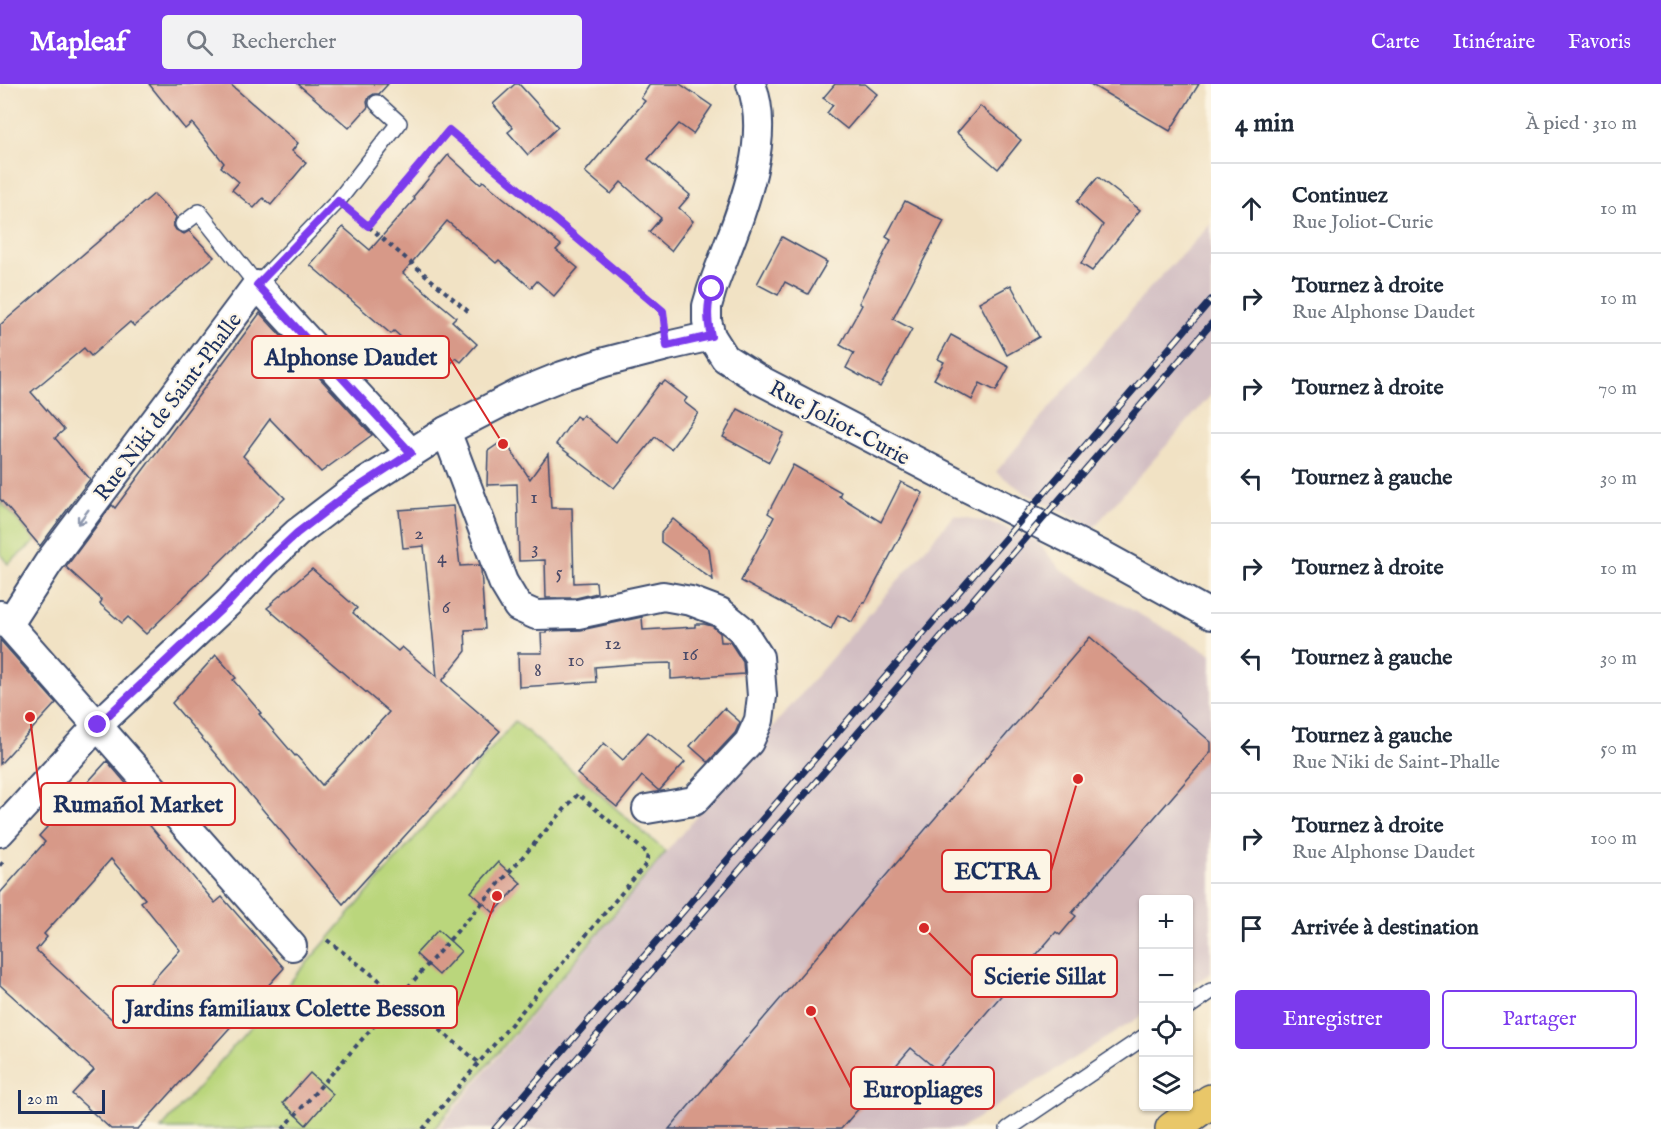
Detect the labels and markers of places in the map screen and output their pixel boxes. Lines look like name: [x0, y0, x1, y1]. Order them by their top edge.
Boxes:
callout: Alphonse Daudet: [252, 336, 449, 378]
callout: Rumañol Market: [41, 783, 235, 825]
callout: ECTRA: [942, 850, 1051, 892]
callout: Scierie Sillat: [972, 955, 1117, 997]
callout: Jardins familiaux Colette Besson: [113, 986, 457, 1028]
callout: Europliages: [851, 1067, 994, 1109]

